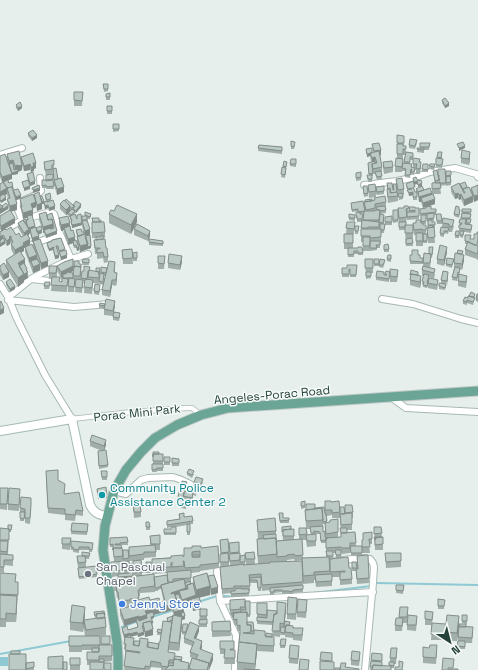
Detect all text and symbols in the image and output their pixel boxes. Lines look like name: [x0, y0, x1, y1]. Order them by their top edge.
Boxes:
street label: Angeles-Porac Road: [213, 382, 331, 408]
street label: Porac Mini Park: [93, 400, 182, 426]
place label: Community Police Assistance Center 2: [110, 480, 226, 510]
marker: Community Police Assistance Center 2: [97, 490, 107, 500]
place label: San Pascual Chapel: [96, 559, 165, 589]
marker: San Pascual Chapel: [83, 569, 93, 579]
place label: Jenny Store: [130, 596, 200, 612]
marker: Jenny Store: [117, 599, 127, 609]
north arrow: [430, 622, 470, 662]
text: N: [449, 642, 463, 658]

